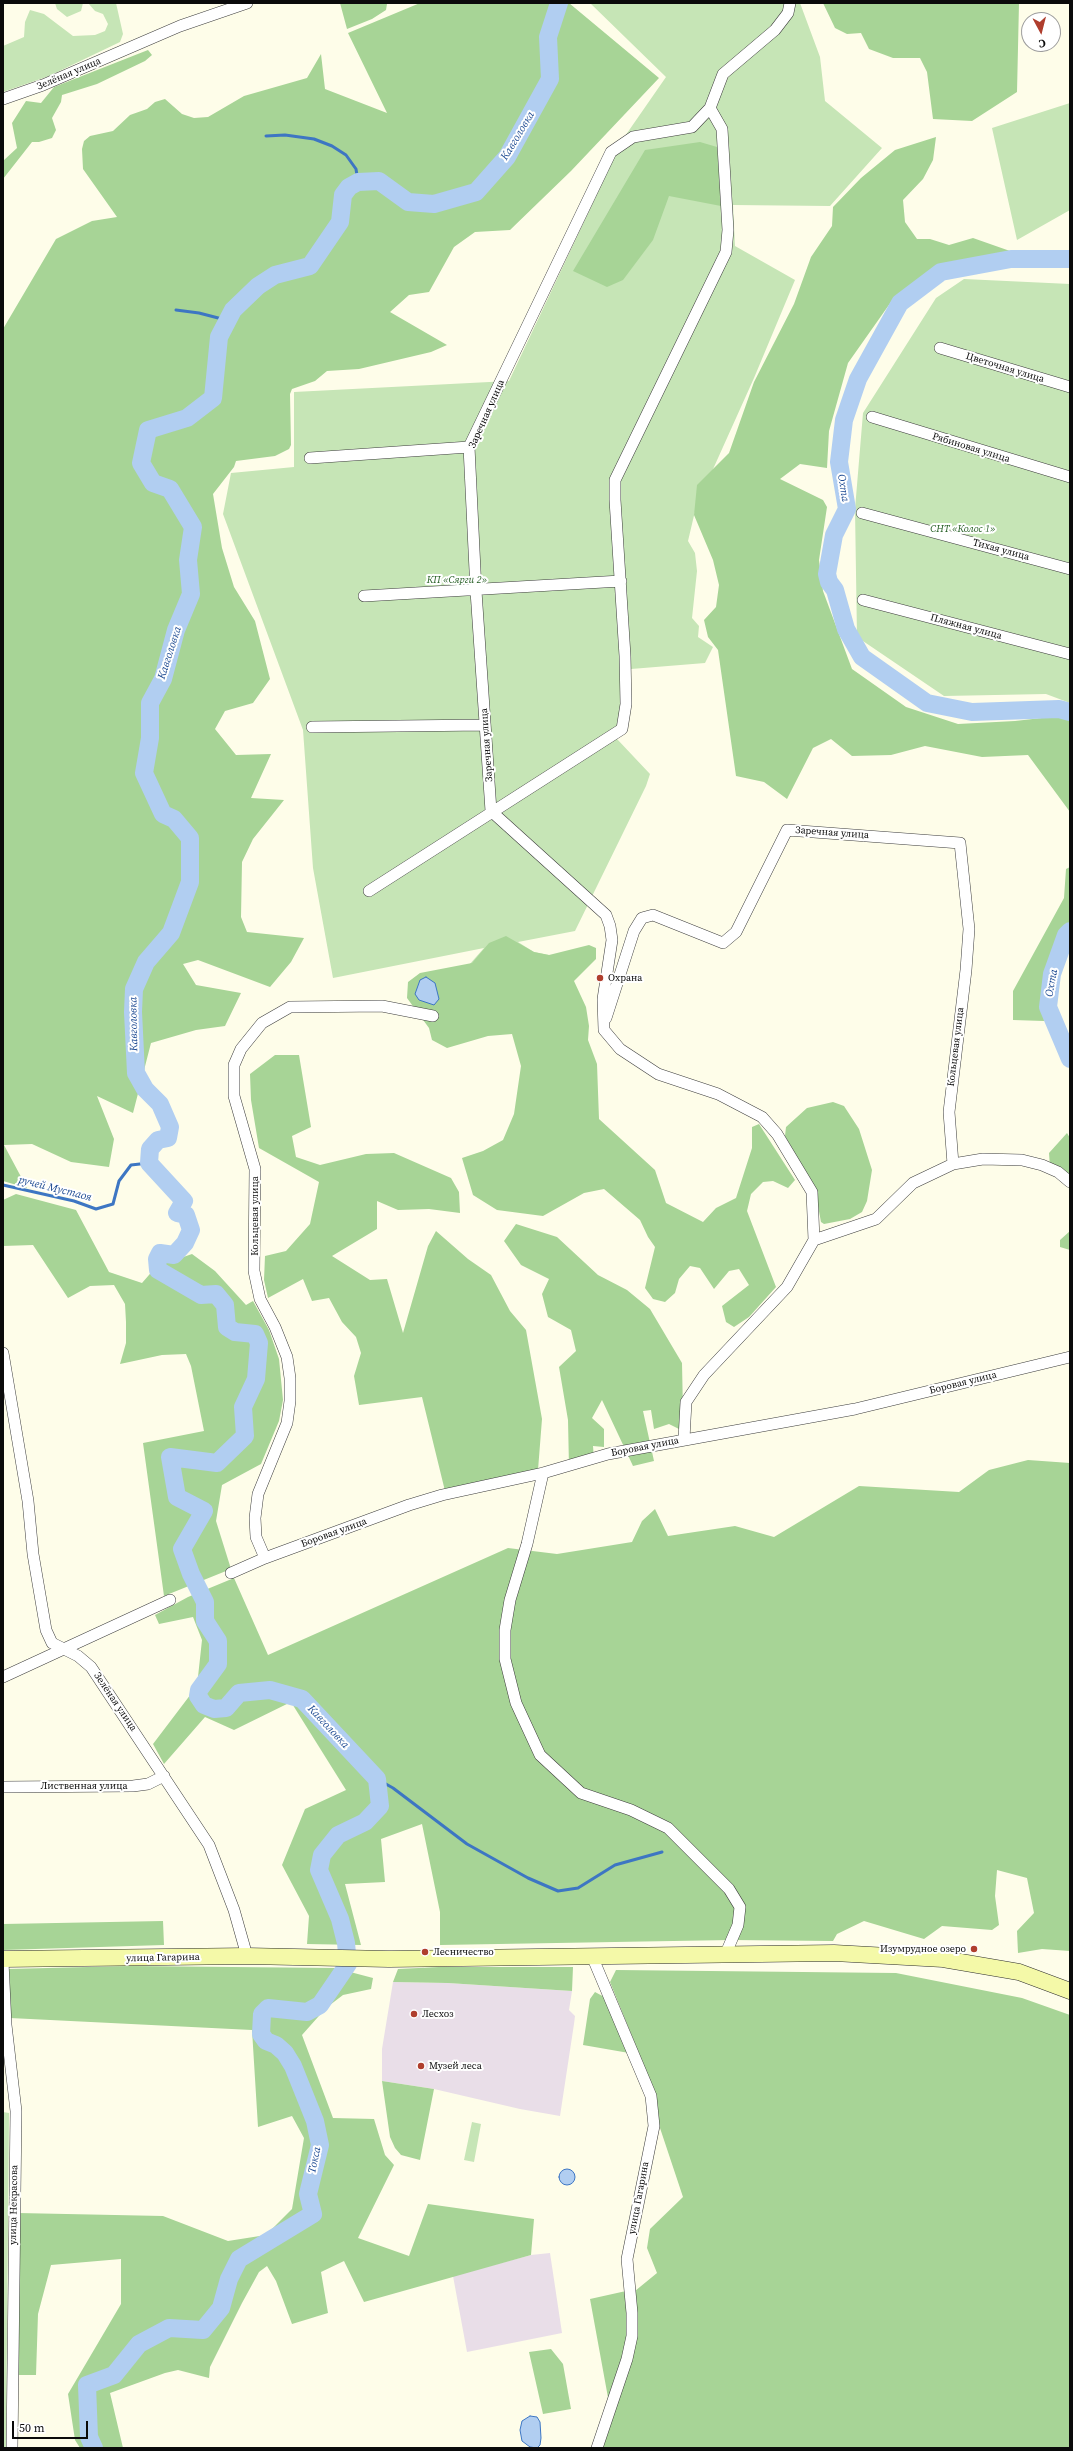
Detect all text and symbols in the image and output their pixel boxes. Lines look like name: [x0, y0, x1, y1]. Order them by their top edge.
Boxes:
north arrow: [1021, 12, 1061, 52]
text: С: [1038, 36, 1047, 51]
street label: Зелёная улица: [35, 55, 103, 93]
water label: Кавголовка: [498, 109, 538, 163]
street label: Цветочная улица: [964, 350, 1046, 386]
street label: Заречная улица: [466, 378, 508, 450]
street label: Рябиновая улица: [931, 430, 1011, 466]
water label: Охта: [834, 473, 852, 503]
park label: СНТ «Колос 1»: [930, 523, 996, 535]
street label: Тихая улица: [971, 537, 1031, 563]
park label: КП «Сярги 2»: [427, 574, 487, 586]
street label: Пляжная улица: [929, 612, 1003, 642]
water label: Кавголовка: [155, 625, 185, 681]
street label: Заречная улица: [478, 708, 496, 782]
street label: Заречная улица: [795, 824, 869, 842]
water label: Охта: [1043, 968, 1061, 998]
place label: Охрана: [608, 972, 642, 984]
marker: Охрана: [595, 973, 605, 983]
water label: Кавголовка: [127, 997, 141, 1051]
street label: Кольцевая улица: [945, 1007, 967, 1087]
water label: ручей Мустаоя: [17, 1174, 93, 1204]
street label: Кольцевая улица: [249, 1176, 261, 1256]
street label: Боровая улица: [928, 1369, 998, 1397]
street label: Боровая улица: [610, 1435, 680, 1459]
street label: Боровая улица: [300, 1516, 368, 1550]
street label: Зелёная улица: [91, 1670, 139, 1734]
water label: Кавголовка: [305, 1703, 351, 1751]
street label: Лиственная улица: [40, 1780, 128, 1792]
place label: Изумрудное озеро: [880, 1943, 966, 1955]
marker: Изумрудное озеро: [969, 1944, 979, 1954]
place label: Лесничество: [433, 1946, 494, 1958]
marker: Лесничество: [420, 1947, 430, 1957]
street label: улица Гагарина: [126, 1951, 200, 1965]
place label: Лесхоз: [422, 2008, 454, 2020]
marker: Лесхоз: [409, 2009, 419, 2019]
place label: Музей леса: [429, 2060, 482, 2072]
marker: Музей леса: [416, 2061, 426, 2071]
water label: Токса: [306, 2146, 324, 2174]
street label: улица Гагарина: [626, 2161, 652, 2235]
street label: улица Некрасова: [7, 2165, 21, 2245]
scale bar: [14, 2413, 90, 2439]
text: 50 m: [19, 2420, 45, 2436]

